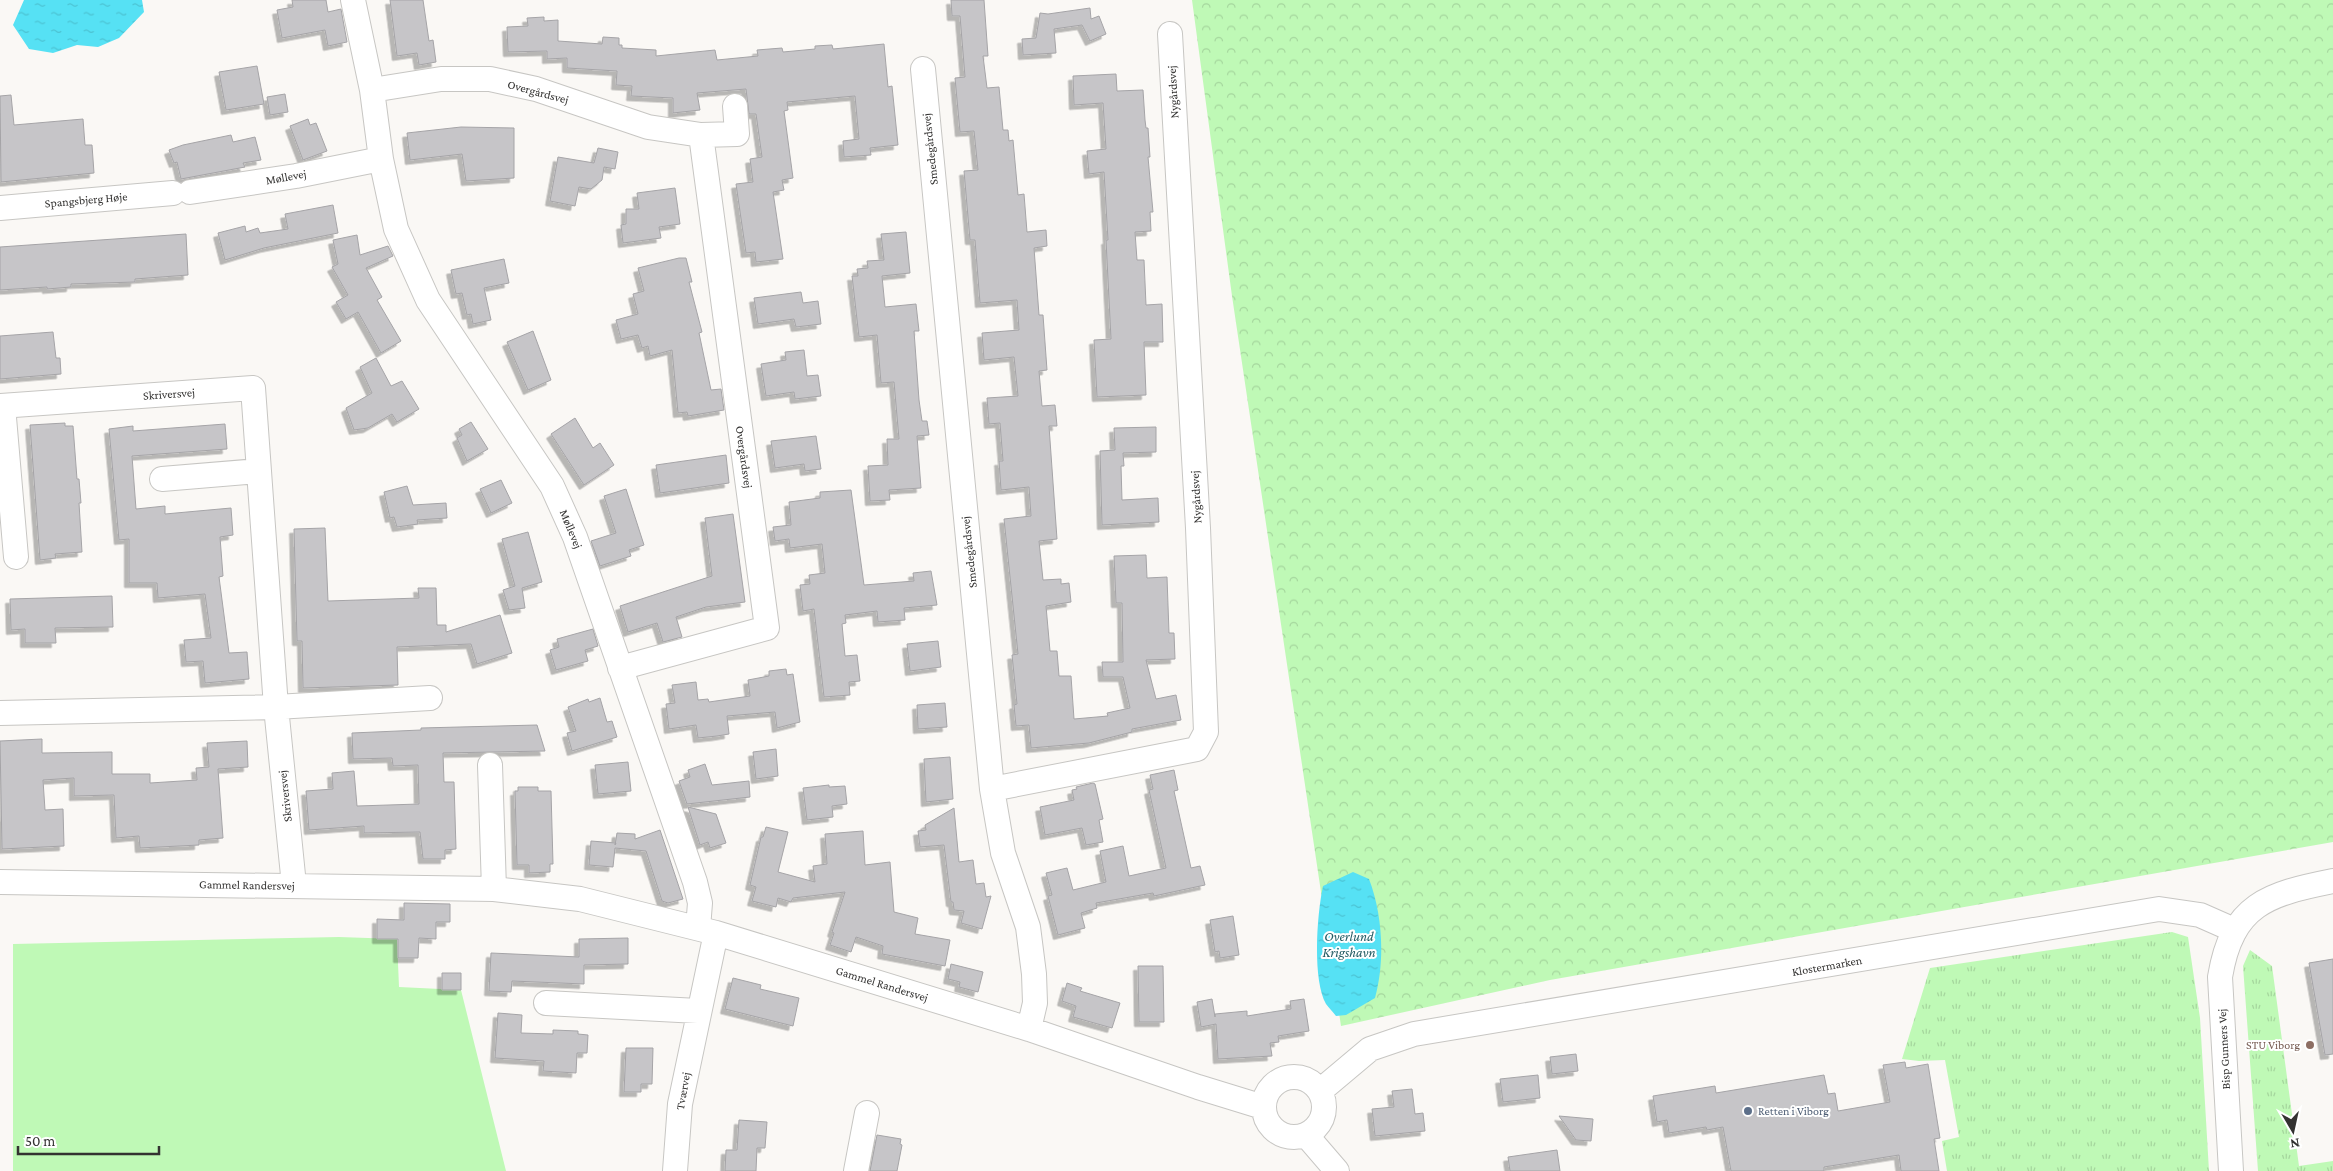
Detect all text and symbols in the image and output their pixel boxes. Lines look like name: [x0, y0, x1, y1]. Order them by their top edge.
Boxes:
street label: Nygårdsvej: [1165, 65, 1181, 119]
street label: Overgårdsvej: [506, 77, 570, 107]
street label: Smedegårdsvej: [919, 112, 941, 186]
street label: Møllevej: [265, 167, 308, 187]
street label: Spangsbjerg Høje: [44, 189, 128, 211]
street label: Skriversvej: [143, 385, 195, 403]
street label: Overgårdsvej: [733, 425, 755, 489]
street label: Nygårdsvej: [1188, 470, 1204, 524]
street label: Møllevej: [557, 507, 585, 551]
street label: Smedegårdsvej: [958, 515, 980, 589]
street label: Skriversvej: [275, 769, 295, 823]
street label: Gammel Randersvej: [199, 877, 295, 893]
water label: Overlund Krigshavn: [1322, 928, 1376, 960]
street label: Klostermarken: [1791, 953, 1864, 979]
street label: Gammel Randersvej: [834, 963, 930, 1005]
street label: Bisp Gunners Vej: [2215, 1008, 2233, 1090]
place label: STU Viborg: [2246, 1038, 2300, 1052]
marker: STU Viborg: [2304, 1039, 2316, 1051]
street label: Tværvej: [673, 1071, 693, 1111]
place label: Retten i Viborg: [1758, 1104, 1829, 1118]
marker: Retten i Viborg: [1742, 1105, 1754, 1117]
north arrow: [2268, 1106, 2318, 1156]
scale bar: [18, 1124, 159, 1156]
text: 50 m: [25, 1133, 55, 1149]
text: N: [2289, 1135, 2301, 1153]

